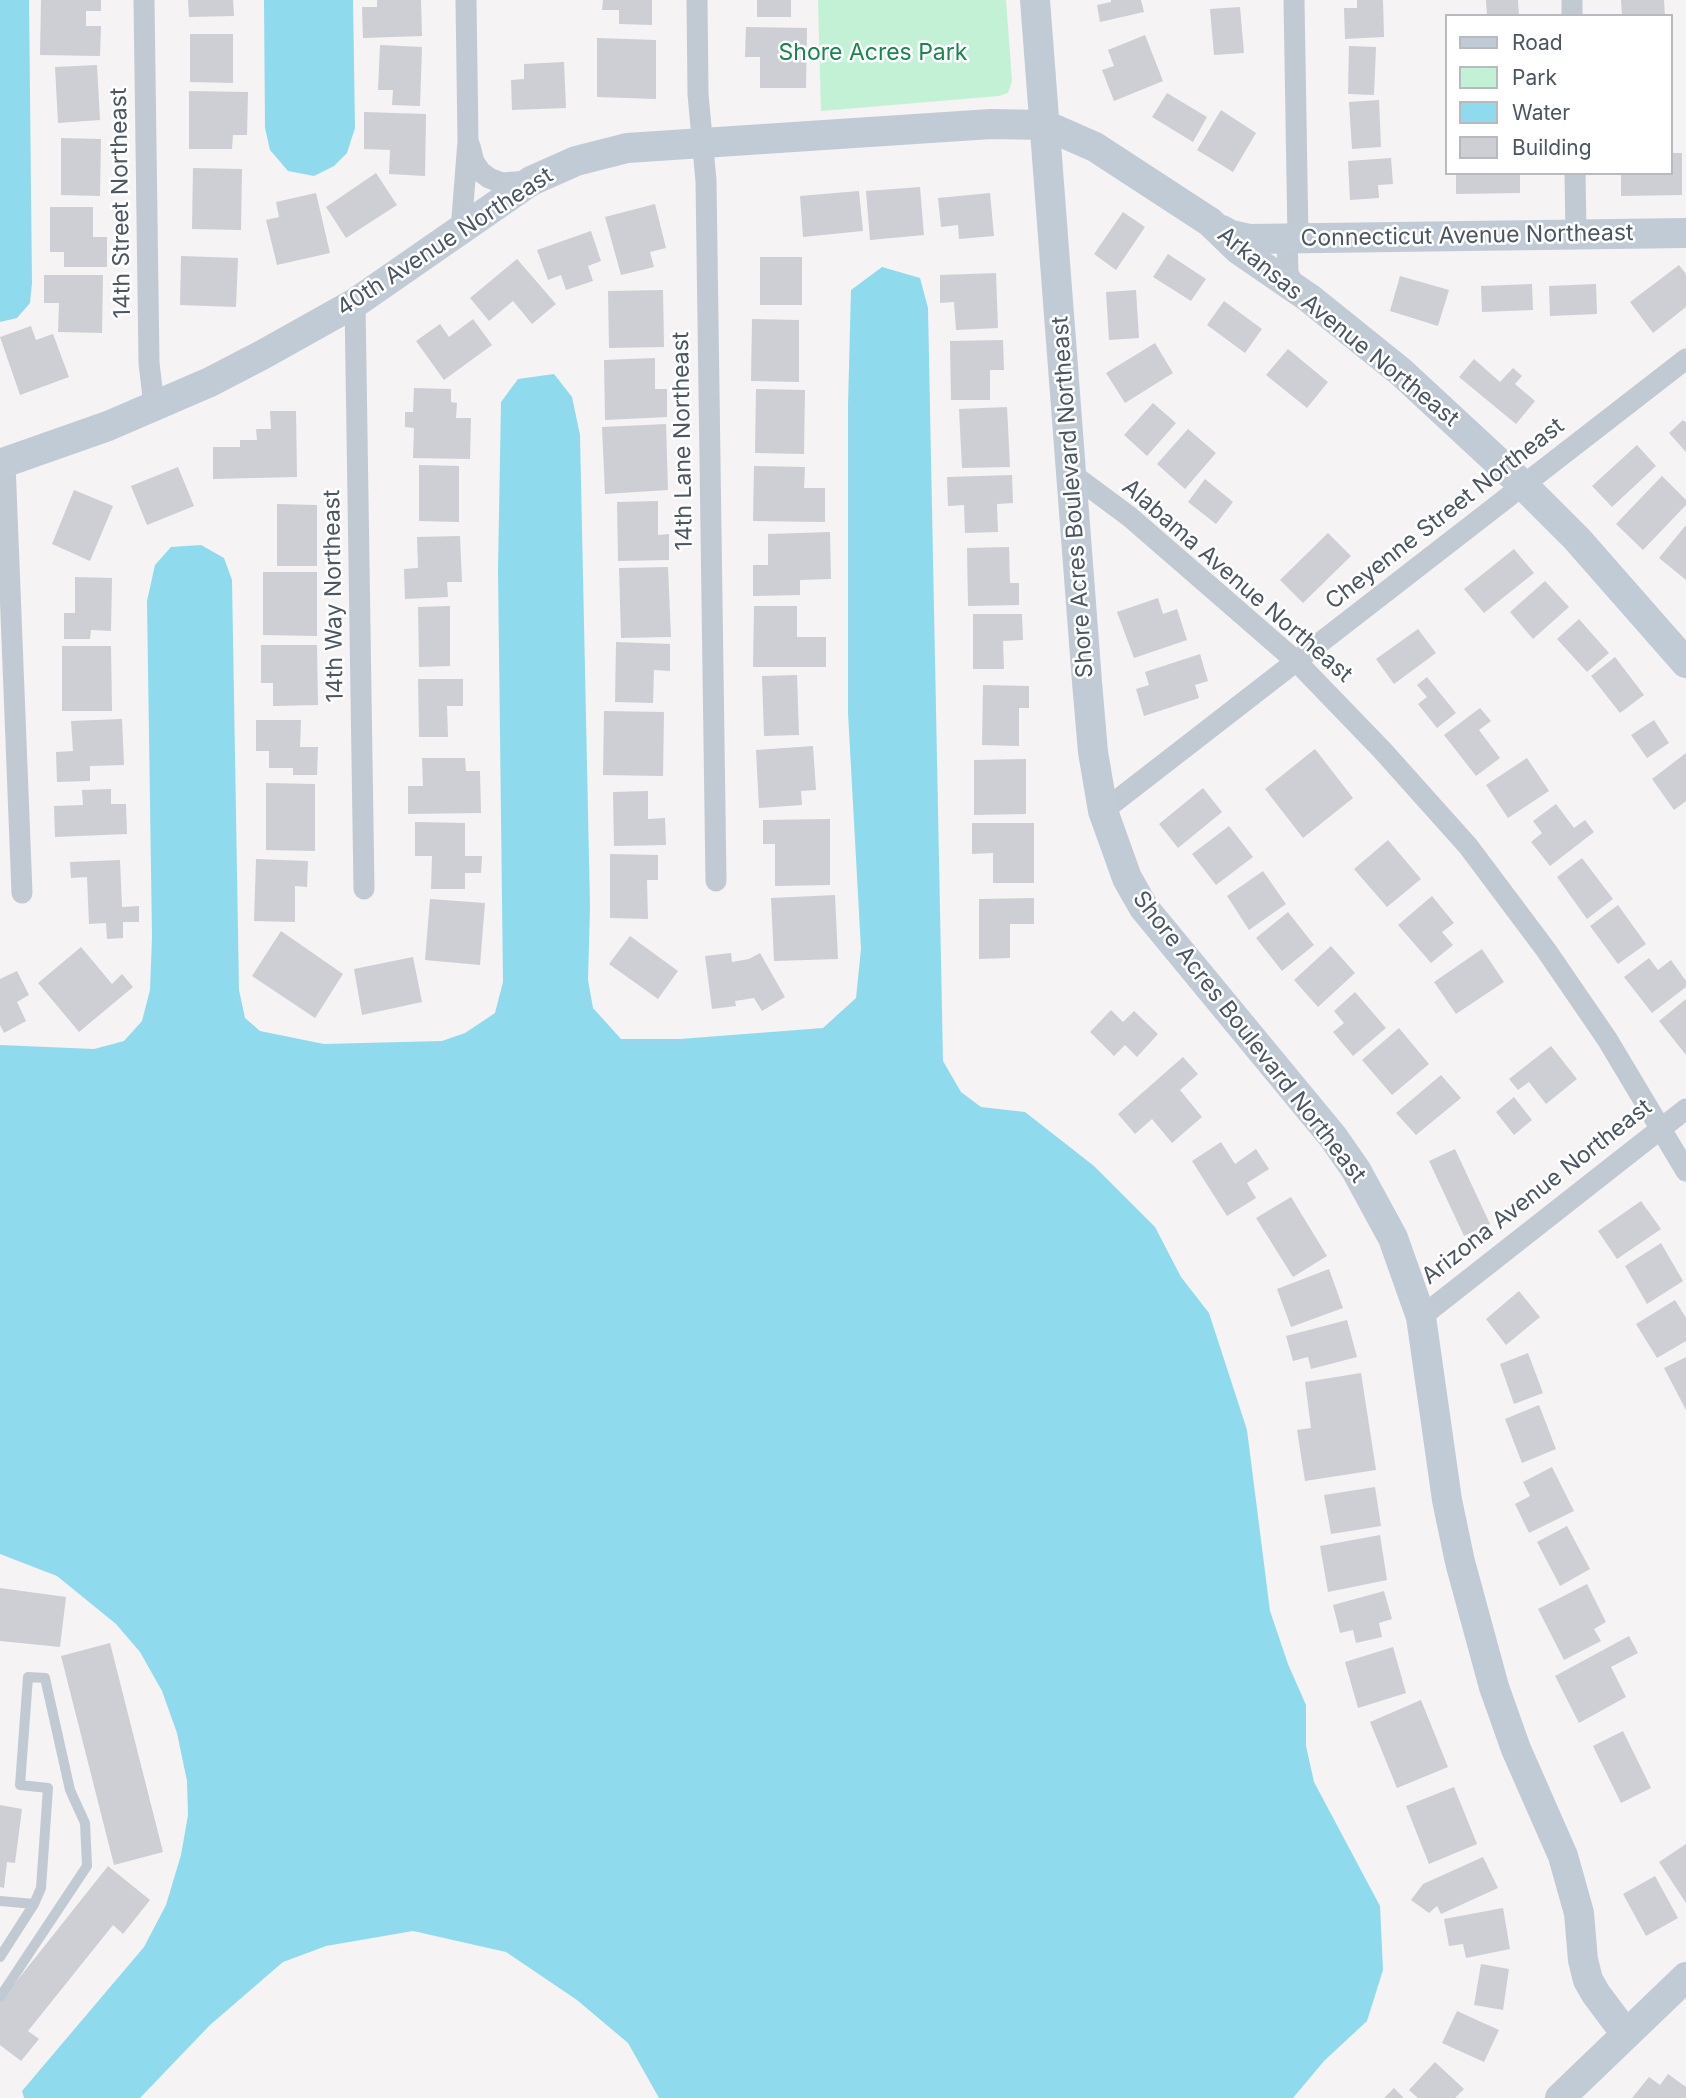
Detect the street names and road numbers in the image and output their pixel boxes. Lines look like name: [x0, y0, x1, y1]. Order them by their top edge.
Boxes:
street label: 14th Street Northeast: [105, 87, 137, 319]
street label: 40th Avenue Northeast: [332, 162, 558, 322]
street label: Connecticut Avenue Northeast: [1300, 219, 1634, 253]
street label: Arkansas Avenue Northeast: [1212, 221, 1464, 433]
street label: Shore Acres Boulevard Northeast: [1047, 315, 1099, 679]
street label: 14th Lane Northeast: [667, 331, 699, 551]
street label: Cheyenne Street Northeast: [1320, 412, 1570, 616]
street label: Alabama Avenue Northeast: [1116, 474, 1358, 688]
street label: 14th Way Northeast: [318, 489, 350, 703]
street label: Shore Acres Boulevard Northeast: [1127, 886, 1371, 1188]
street label: Arizona Avenue Northeast: [1416, 1094, 1658, 1290]

